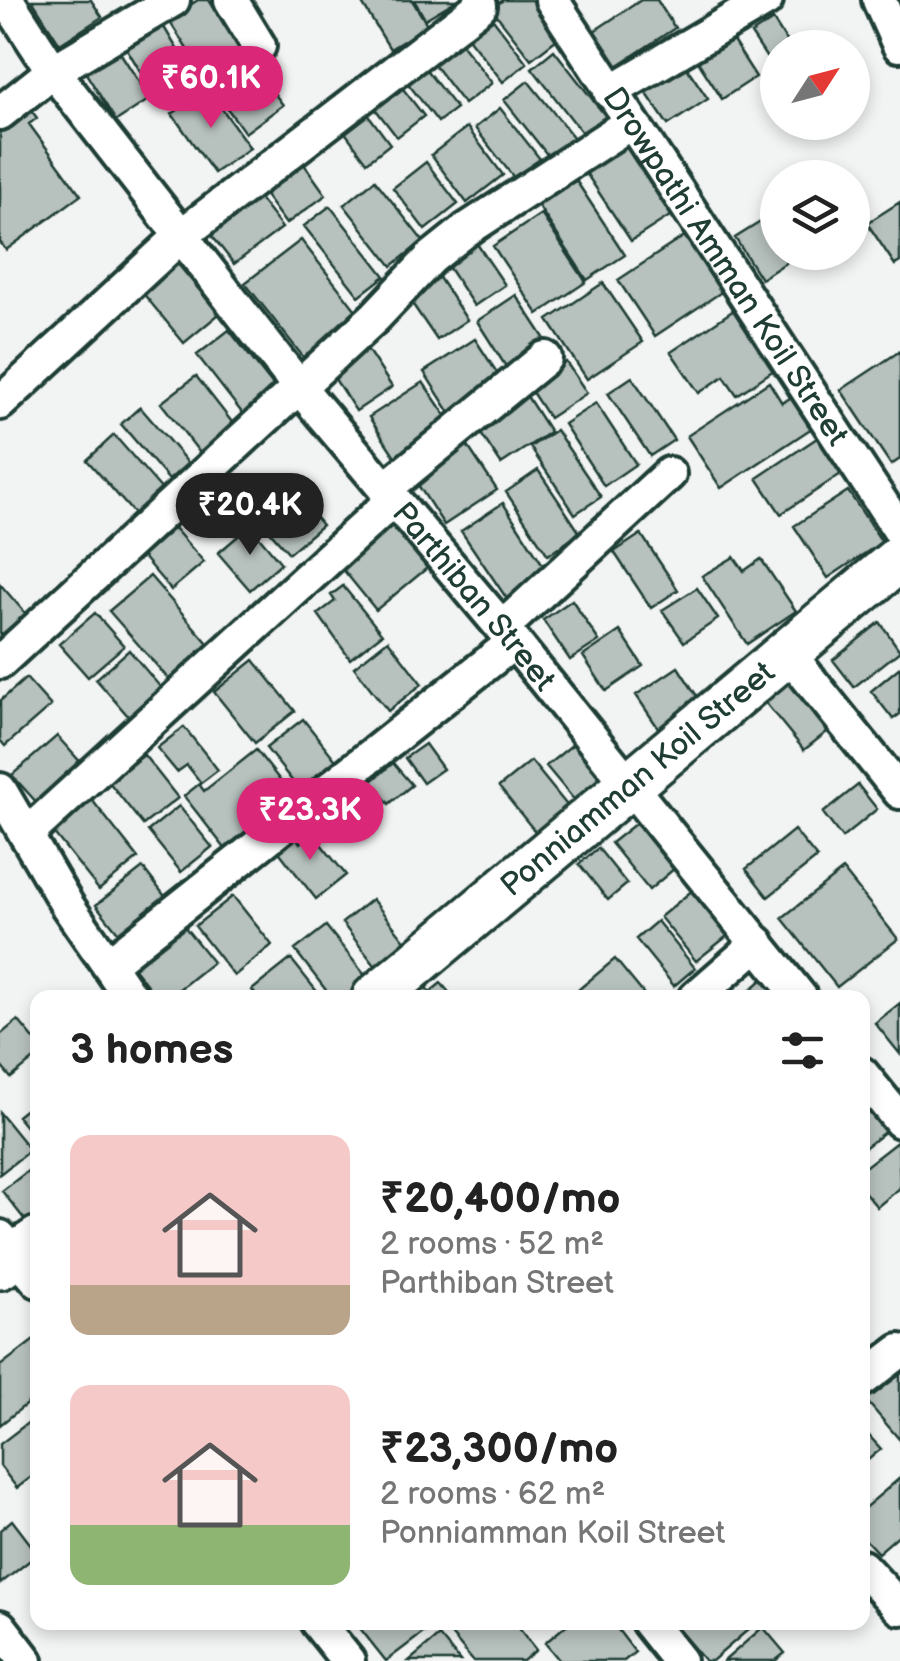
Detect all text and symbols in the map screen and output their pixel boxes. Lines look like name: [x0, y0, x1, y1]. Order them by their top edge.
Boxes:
north arrow: [760, 30, 870, 140]
map controls: [760, 30, 870, 270]
pin: ₹60.1K: [130, 46, 292, 131]
text: ₹60.1K: [161, 59, 261, 98]
street label: Drowpathi Amman Koil Street: [594, 80, 857, 453]
button: layers: [760, 160, 870, 270]
pin: ₹20.4K: [169, 473, 331, 558]
text: ₹20.4K: [198, 486, 302, 525]
street label: Parthiban Street: [383, 495, 564, 699]
street label: Ponniamman Koil Street: [493, 653, 783, 905]
pin: ₹23.3K: [229, 778, 391, 863]
text: ₹23.3K: [259, 791, 361, 830]
icon: filters: [775, 1023, 830, 1078]
text: 3 homes: [70, 1025, 233, 1076]
text: ₹20,400/mo: [380, 1174, 620, 1225]
icon: home: [150, 1175, 270, 1295]
text: 2 rooms · 52 m²: [380, 1225, 604, 1264]
text: Parthiban Street: [380, 1264, 614, 1303]
text: ₹23,300/mo: [380, 1424, 618, 1475]
icon: home: [150, 1425, 270, 1545]
text: 2 rooms · 62 m²: [380, 1475, 605, 1514]
text: Ponniamman Koil Street: [380, 1514, 725, 1553]

